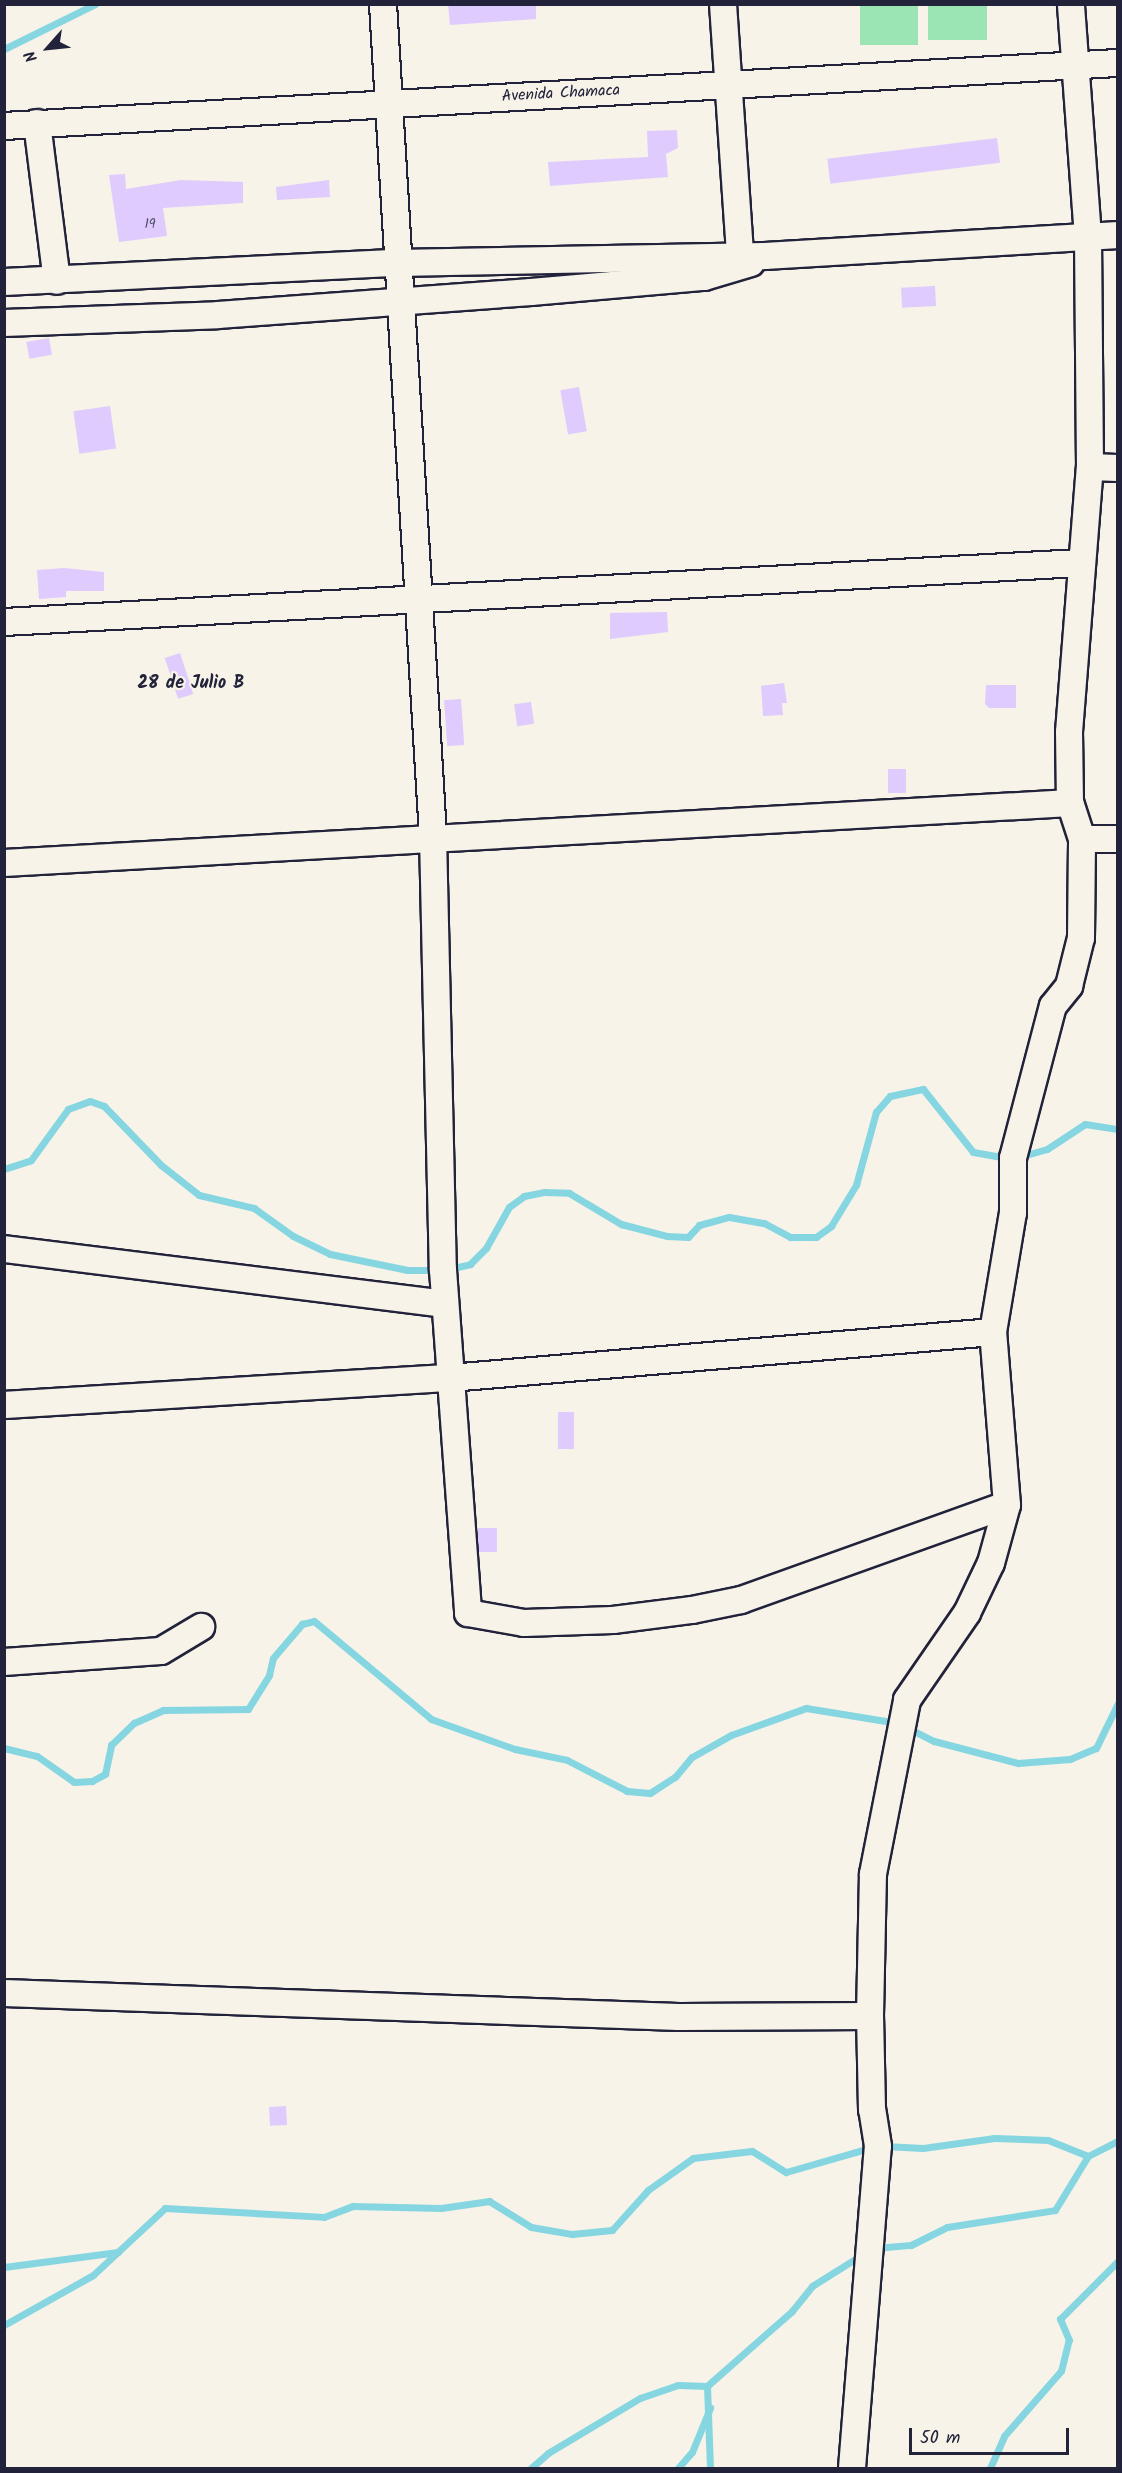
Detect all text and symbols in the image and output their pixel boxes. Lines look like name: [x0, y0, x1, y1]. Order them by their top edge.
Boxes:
north arrow: [18, 18, 78, 78]
text: N: [18, 46, 45, 67]
street label: Avenida Chamaca: [501, 81, 621, 107]
house number: 19: [144, 216, 156, 232]
district label: 28 de Julio B: [138, 673, 244, 695]
scale bar: [912, 2416, 1072, 2454]
text: 50 m: [920, 2424, 960, 2453]

